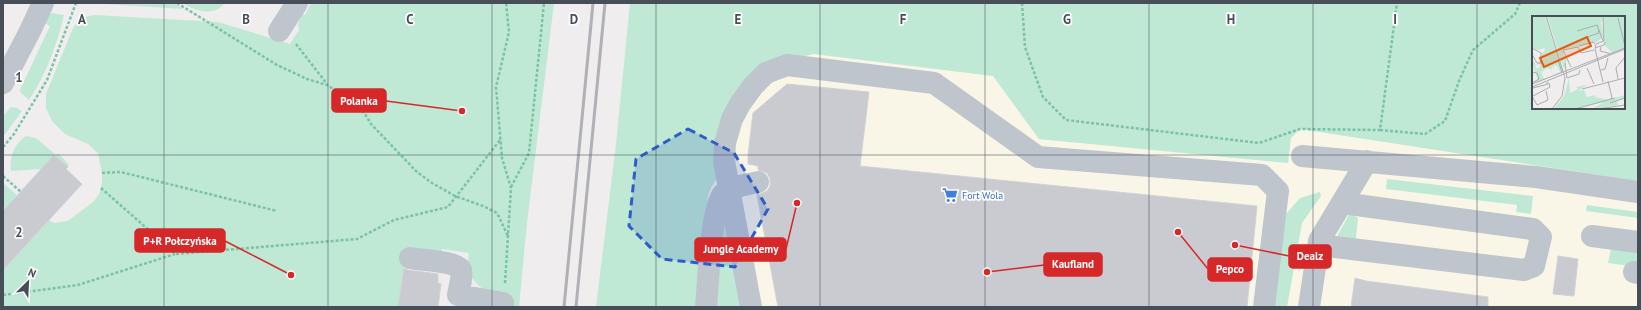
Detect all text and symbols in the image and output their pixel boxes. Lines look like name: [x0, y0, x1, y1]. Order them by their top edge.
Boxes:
text: A: [78, 11, 86, 28]
text: B: [242, 11, 250, 28]
text: C: [406, 11, 414, 28]
text: D: [570, 11, 578, 28]
text: E: [735, 11, 742, 28]
text: F: [900, 11, 907, 28]
text: G: [1063, 11, 1071, 28]
text: H: [1227, 11, 1235, 28]
text: I: [1393, 11, 1397, 28]
inset map: [1532, 16, 1625, 109]
text: 1: [15, 69, 23, 86]
callout: Polanka: [332, 89, 386, 112]
text: Polanka: [340, 94, 378, 108]
supermarket icon: Fort Wola: [941, 186, 959, 204]
place label: Fort Wola: [962, 189, 1003, 202]
text: 2: [15, 224, 23, 241]
callout: P+R Połczyńska: [135, 229, 225, 252]
text: P+R Połczyńska: [143, 234, 217, 248]
callout: Jungle Academy: [695, 238, 786, 261]
text: Jungle Academy: [703, 242, 779, 256]
callout: Dealz: [1289, 245, 1331, 268]
text: Dealz: [1297, 249, 1323, 263]
callout: Kaufland: [1044, 253, 1102, 276]
text: Kaufland: [1052, 257, 1094, 271]
callout: Pepco: [1208, 258, 1252, 281]
north arrow: [8, 262, 48, 302]
text: Pepco: [1216, 262, 1244, 276]
text: N: [26, 265, 38, 281]

